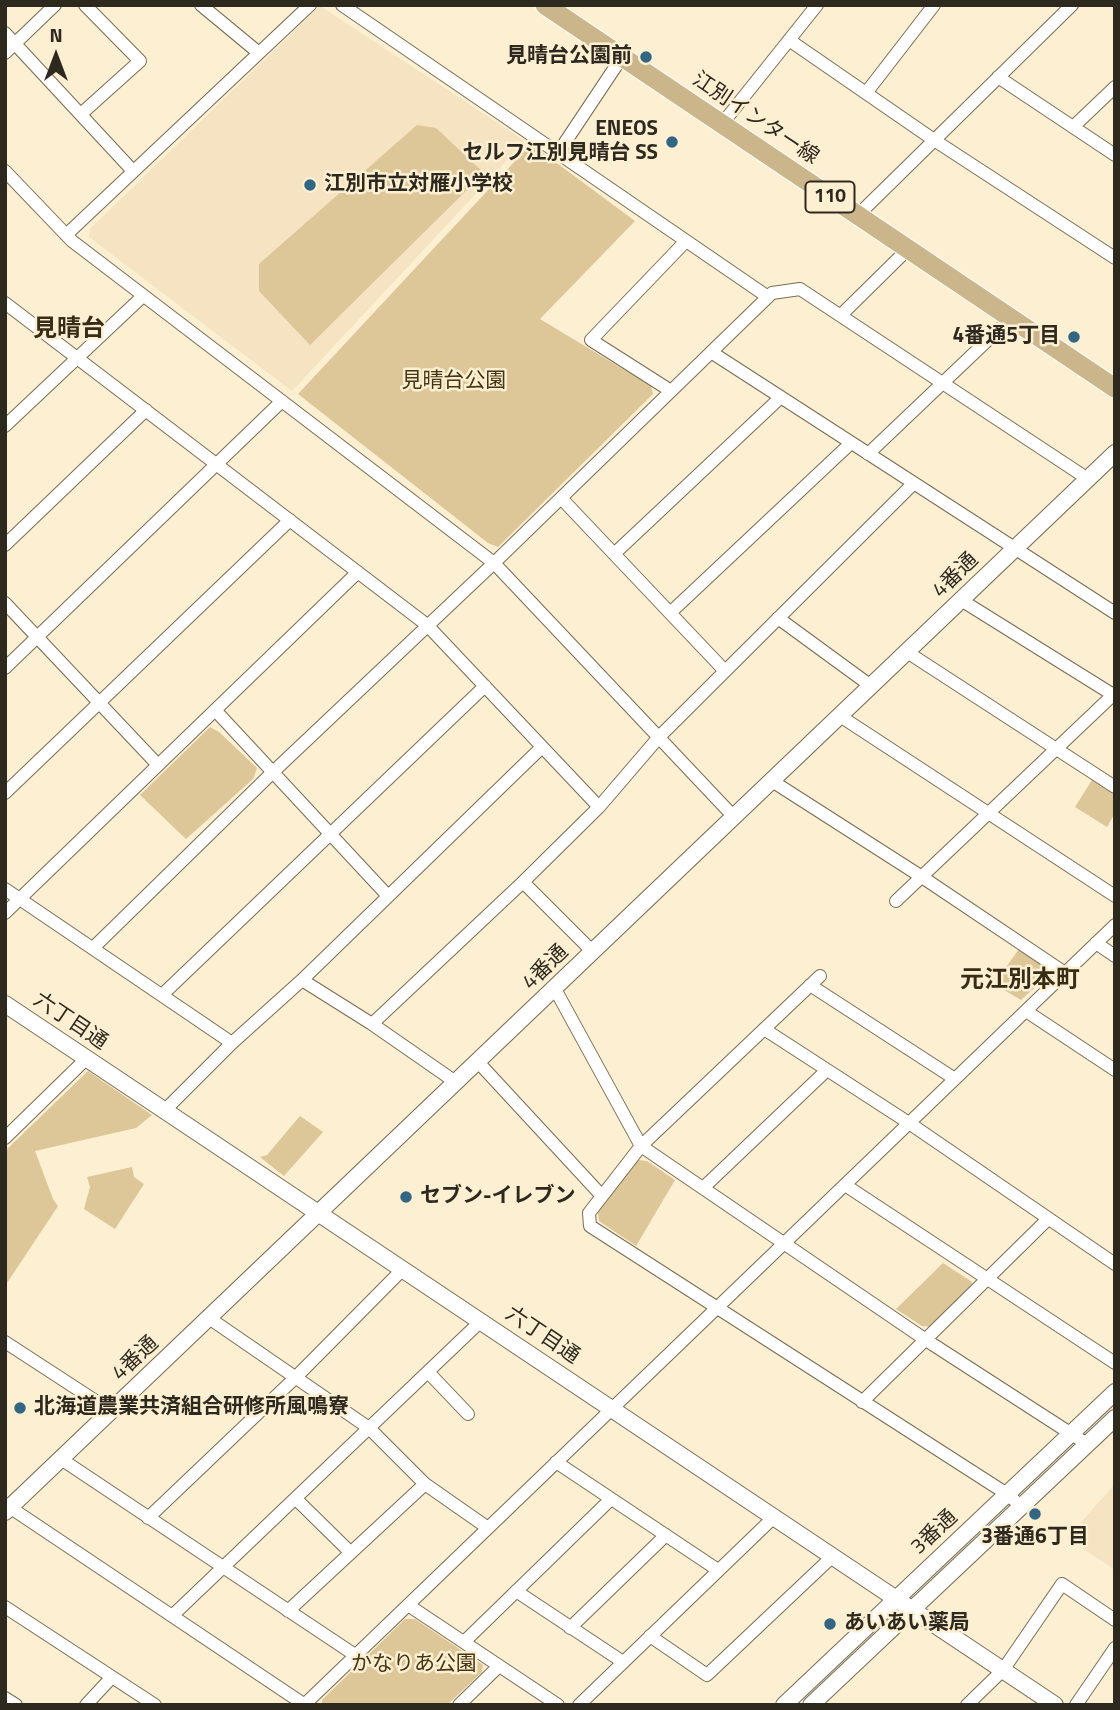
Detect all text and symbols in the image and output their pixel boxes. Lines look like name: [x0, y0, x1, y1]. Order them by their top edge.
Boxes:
text: N: [49, 20, 63, 49]
north arrow: [21, 21, 91, 91]
place label: 見晴台公園前: [506, 44, 632, 70]
marker: 見晴台公園前: [638, 49, 654, 65]
street label: 江別インター線: [687, 67, 823, 171]
place label: ENEOS セルフ江別見晴台 SS: [463, 117, 658, 167]
marker: ENEOS セルフ江別見晴台 SS: [664, 134, 680, 150]
place label: 江別市立対雁小学校: [324, 172, 513, 198]
marker: 江別市立対雁小学校: [302, 177, 318, 193]
road number: 110: [806, 182, 854, 212]
district label: 見晴台: [33, 316, 105, 344]
place label: 4番通5丁目: [952, 324, 1060, 350]
marker: 4番通5丁目: [1066, 329, 1082, 345]
park label: 見晴台公園: [402, 369, 506, 395]
street label: 4番通: [928, 548, 984, 604]
street label: 4番通: [518, 940, 574, 996]
district label: 元江別本町: [960, 967, 1080, 995]
street label: 六丁目通: [28, 988, 112, 1056]
place label: セブン-イレブン: [420, 1184, 576, 1210]
marker: セブン-イレブン: [398, 1189, 414, 1205]
street label: 六丁目通: [500, 1302, 584, 1370]
street label: 4番通: [108, 1331, 164, 1387]
place label: 北海道農業共済組合研修所風鳴寮: [34, 1395, 349, 1421]
marker: 北海道農業共済組合研修所風鳴寮: [12, 1400, 28, 1416]
street label: 3番通: [907, 1505, 963, 1561]
marker: 3番通6丁目: [1027, 1506, 1043, 1522]
place label: 3番通6丁目: [981, 1525, 1089, 1551]
place label: あいあい薬局: [844, 1611, 970, 1637]
marker: あいあい薬局: [822, 1616, 838, 1632]
park label: かなりあ公園: [351, 1652, 477, 1678]

